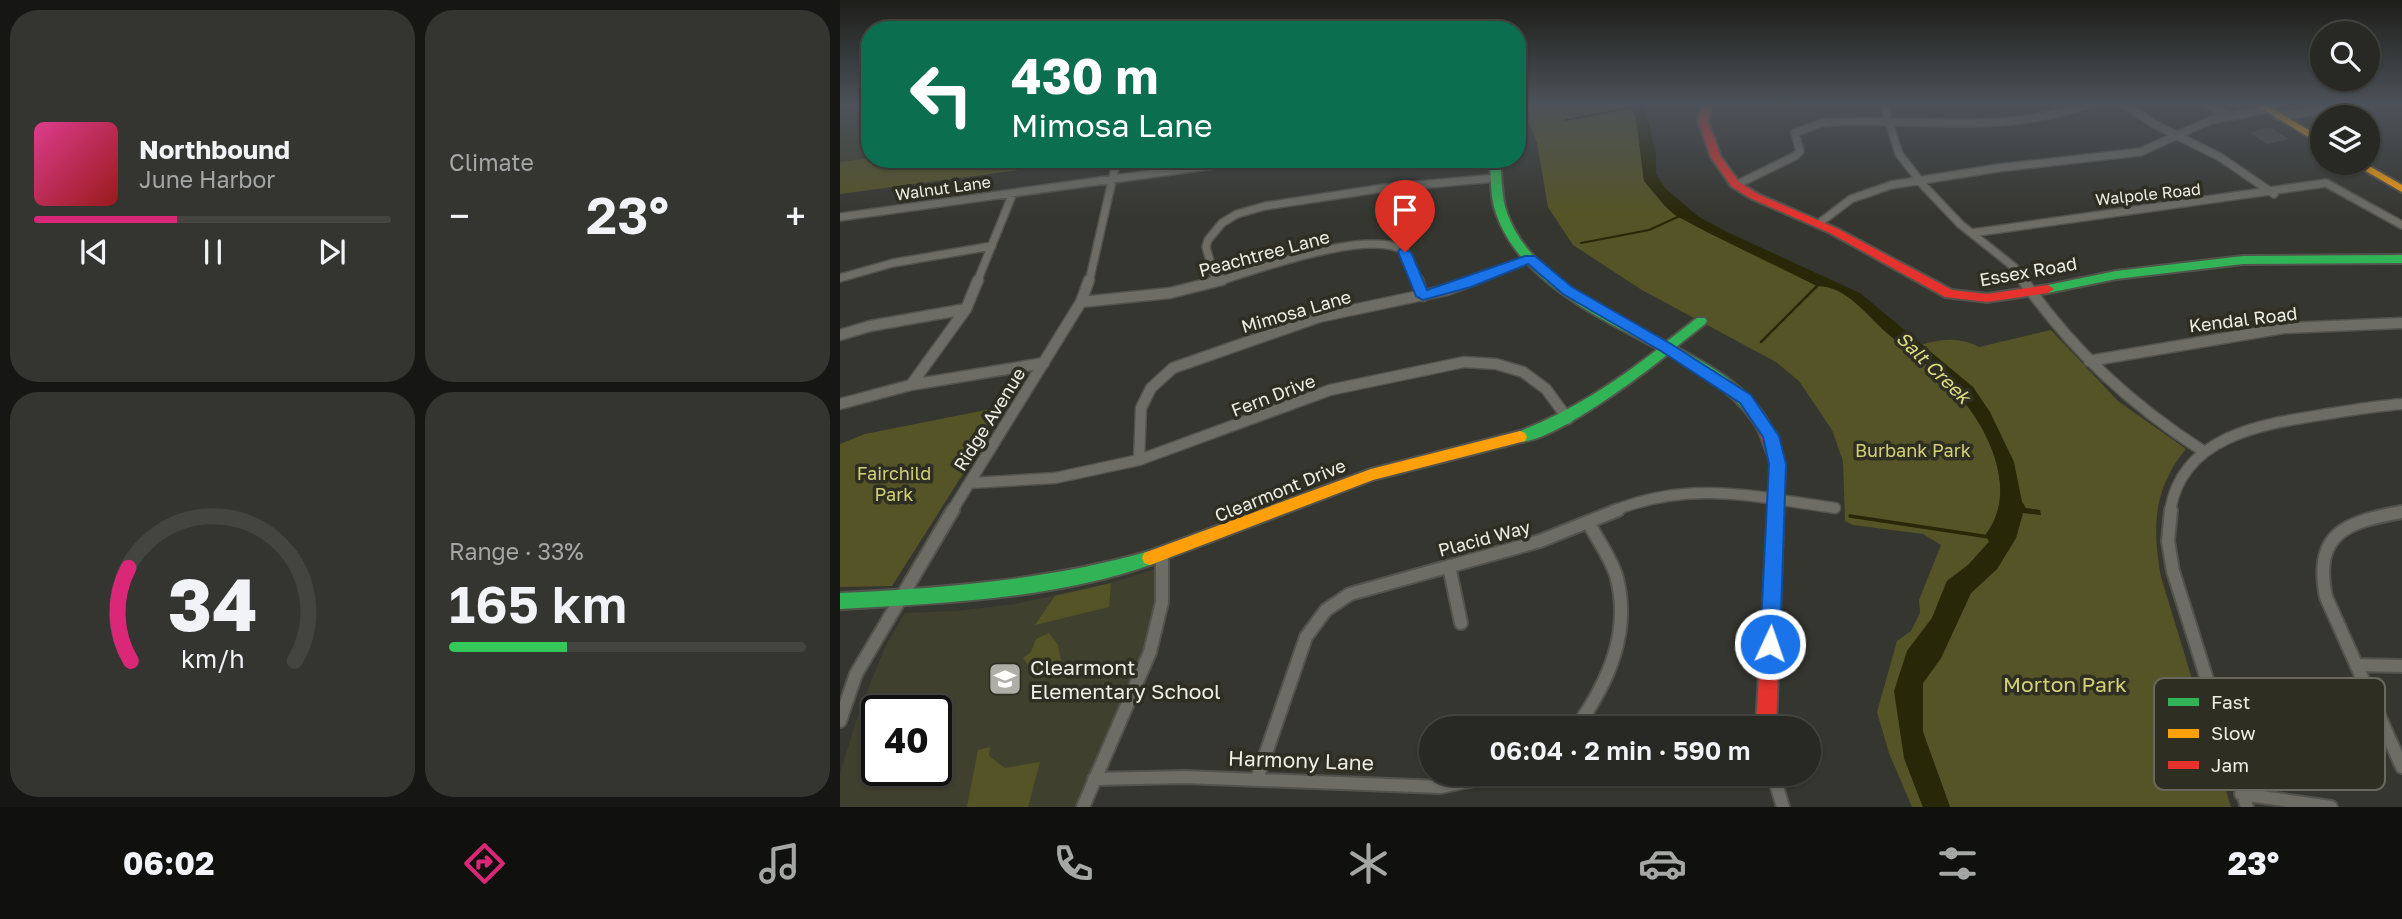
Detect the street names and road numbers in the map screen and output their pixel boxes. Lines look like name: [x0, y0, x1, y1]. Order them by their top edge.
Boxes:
street label: Walnut Lane: [894, 171, 992, 205]
street label: Walpole Road: [2094, 179, 2202, 209]
street label: Peachtree Lane: [1196, 225, 1332, 281]
street label: Essex Road: [1978, 252, 2078, 290]
street label: Mimosa Lane: [1238, 285, 1354, 337]
street label: Kendal Road: [2187, 301, 2299, 337]
street label: Ridge Avenue: [948, 363, 1030, 475]
street label: Fern Drive: [1228, 369, 1318, 421]
street label: Clearmont Drive: [1211, 454, 1349, 526]
street label: Placid Way: [1436, 515, 1532, 561]
street label: Harmony Lane: [1228, 744, 1374, 776]

